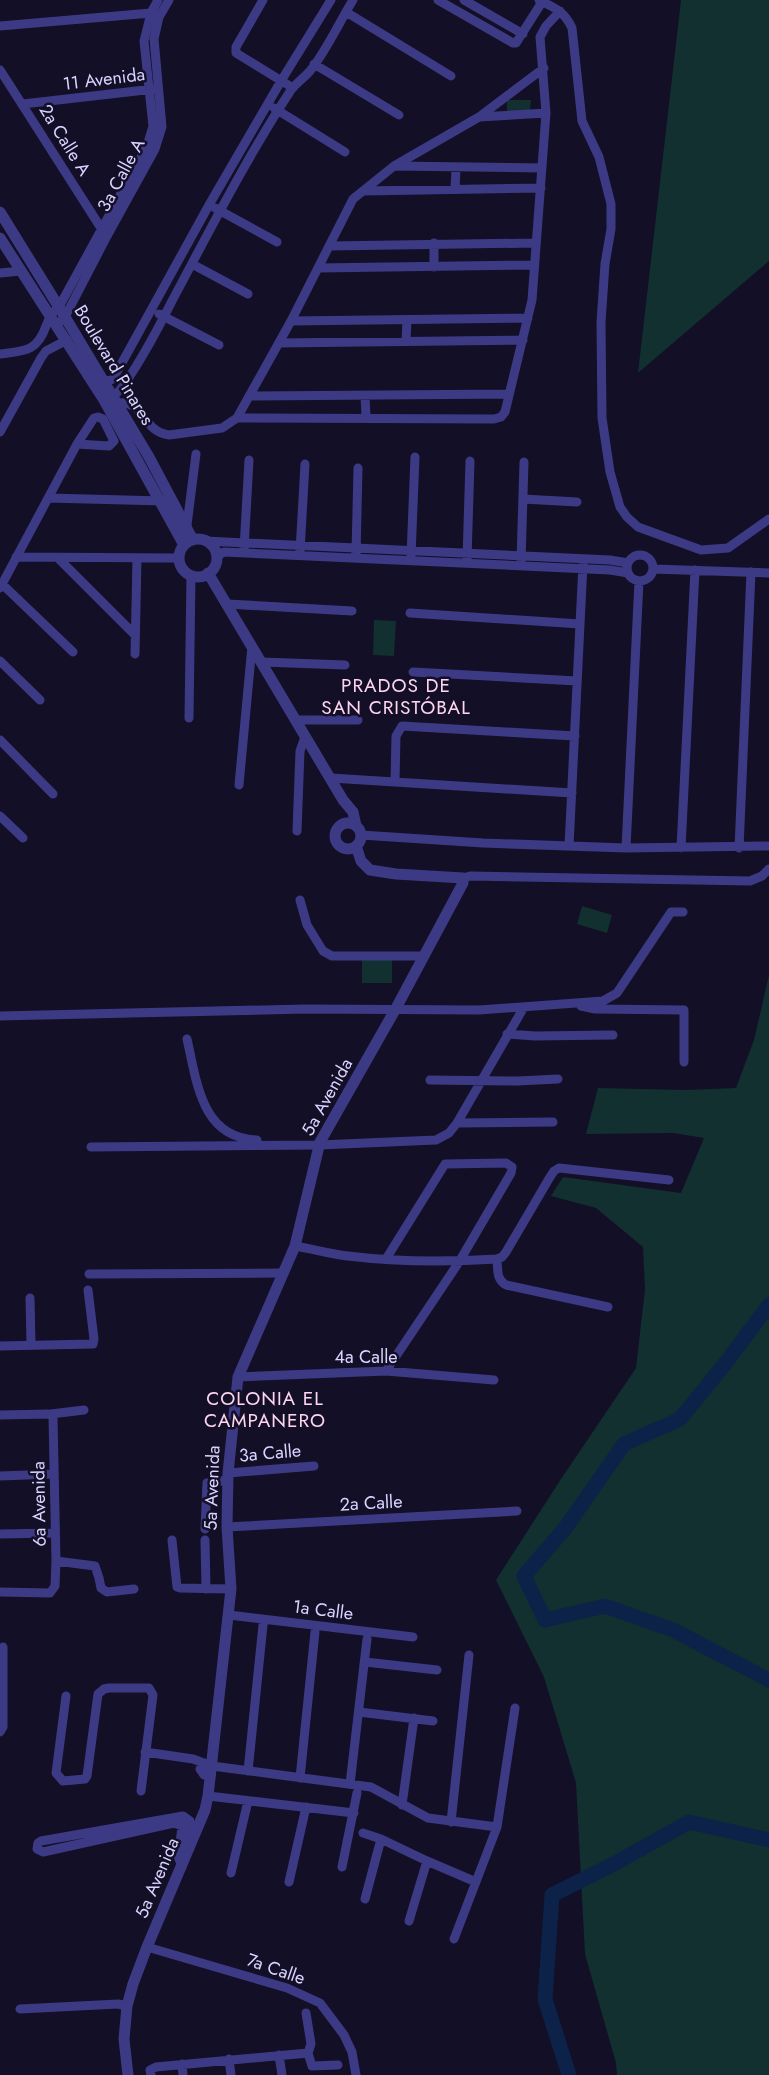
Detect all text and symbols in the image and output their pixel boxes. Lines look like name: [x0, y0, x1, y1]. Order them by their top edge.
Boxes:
street label: 11 Avenida: [61, 61, 147, 97]
street label: 2a Calle A: [33, 99, 97, 181]
street label: 3a Calle A: [91, 134, 151, 216]
street label: Boulevard Pinares: [68, 300, 160, 430]
district label: PRADOS DE SAN CRISTÓBAL: [321, 672, 471, 721]
street label: 5a Avenida: [295, 1053, 359, 1141]
street label: 4a Calle: [334, 1344, 398, 1370]
district label: COLONIA EL CAMPANERO: [204, 1385, 326, 1434]
street label: 3a Calle: [238, 1437, 302, 1469]
street label: 5a Avenida: [198, 1445, 226, 1531]
street label: 6a Avenida: [25, 1461, 53, 1547]
street label: 2a Calle: [339, 1488, 403, 1518]
street label: 1a Calle: [291, 1593, 355, 1627]
street label: 5a Avenida: [128, 1834, 186, 1922]
street label: 7a Calle: [243, 1947, 309, 1991]

